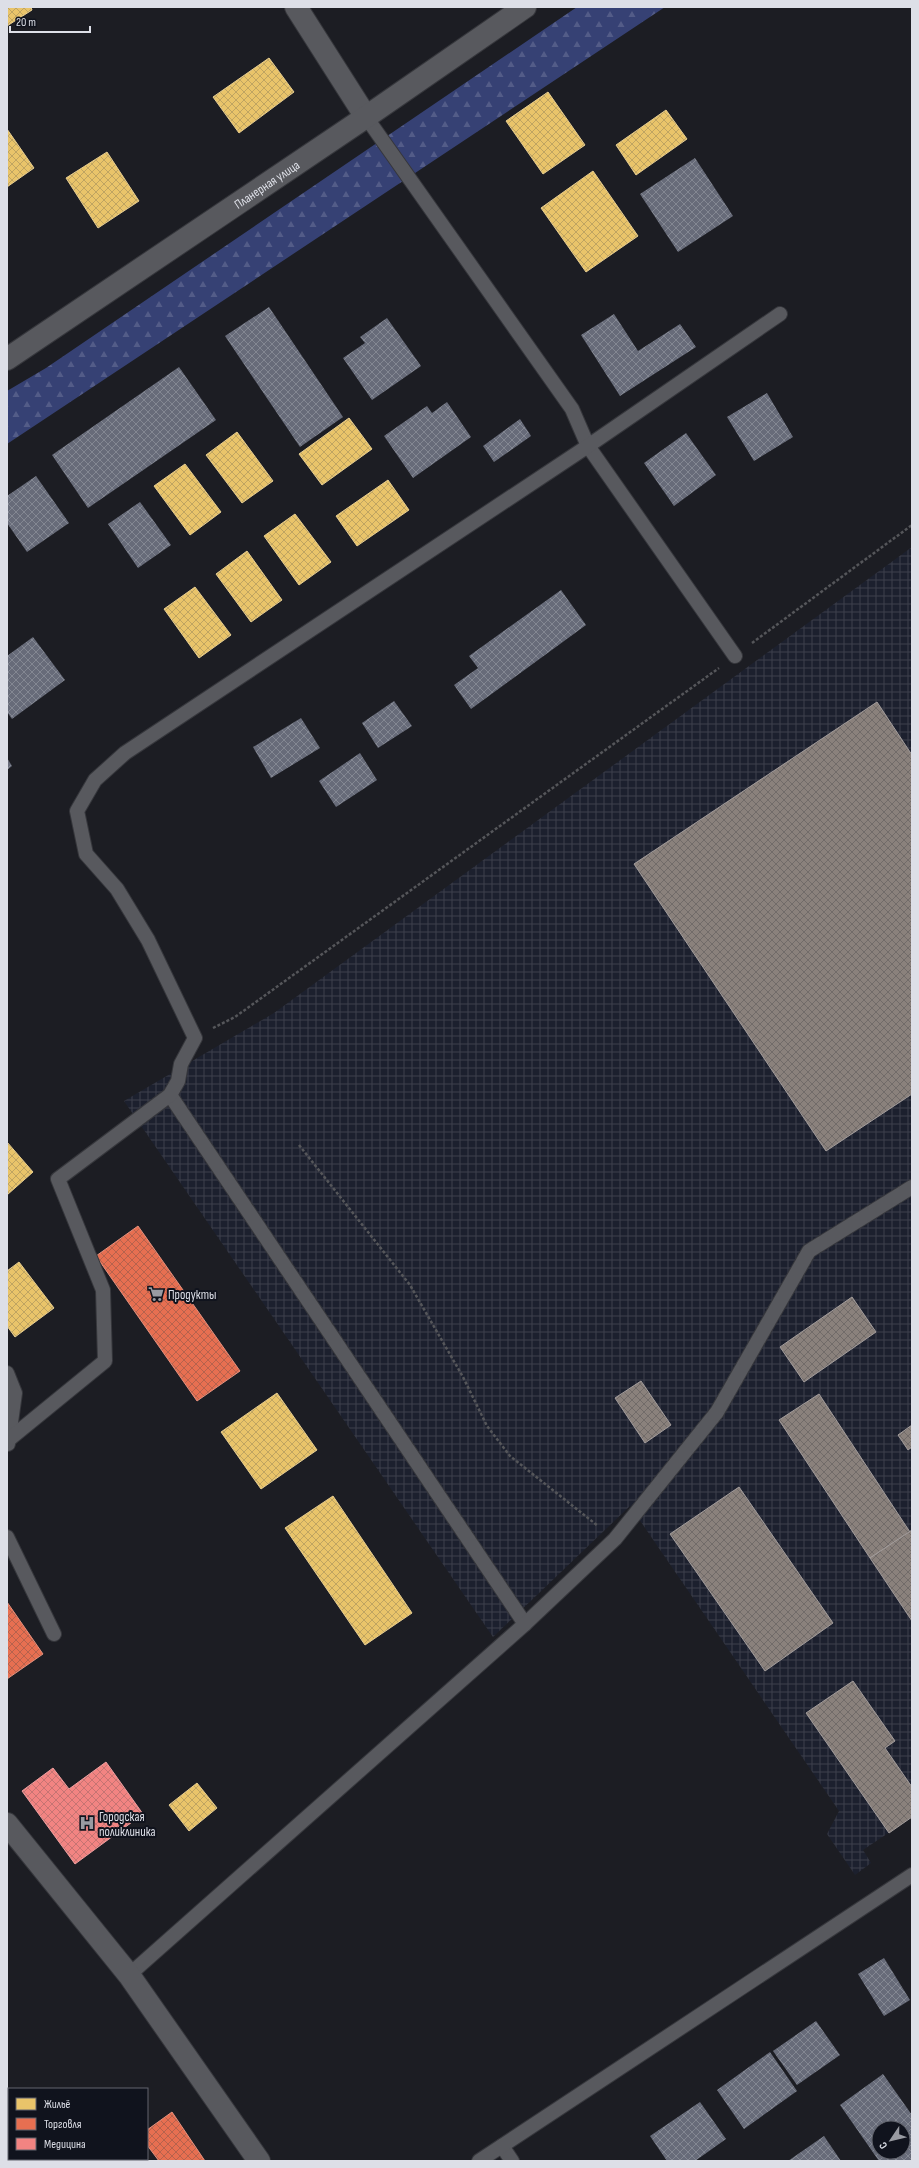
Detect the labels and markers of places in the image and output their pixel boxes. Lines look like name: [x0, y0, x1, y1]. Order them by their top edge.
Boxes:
supermarket icon: Продукты: [147, 1285, 165, 1303]
place label: Продукты: [168, 1287, 216, 1303]
place label: Городская поликлиника: [99, 1809, 156, 1840]
hospital icon: Городская поликлиника: [78, 1814, 96, 1832]

